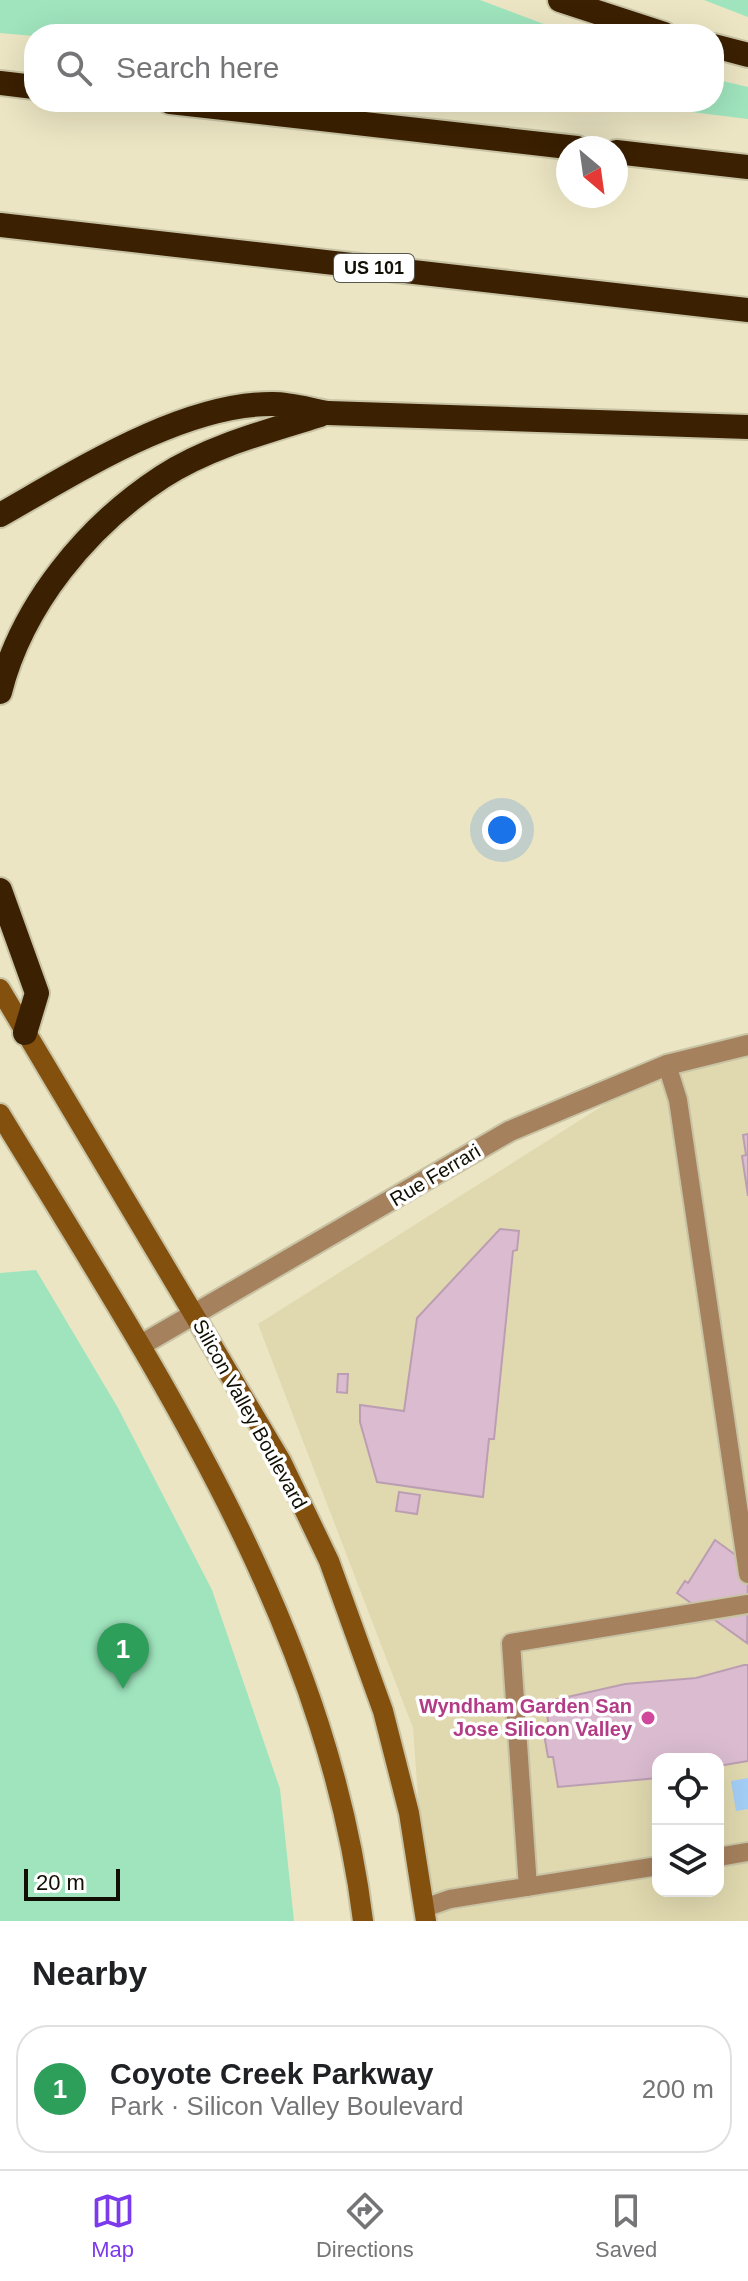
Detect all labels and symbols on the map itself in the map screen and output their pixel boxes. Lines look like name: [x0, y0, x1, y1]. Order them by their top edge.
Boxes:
north arrow: [556, 136, 628, 208]
road number: US 101: [334, 254, 414, 282]
your location: [482, 810, 522, 850]
street label: Rue Ferrari: [386, 1140, 484, 1210]
street label: Silicon Valley Boulevard: [189, 1315, 311, 1513]
pin: 1: [97, 1623, 149, 1689]
place label: Wyndham Garden San Jose Silicon Valley: [419, 1695, 633, 1740]
marker: Wyndham Garden San Jose Silicon Valley: [639, 1709, 657, 1727]
scale bar: [24, 1865, 120, 1901]

